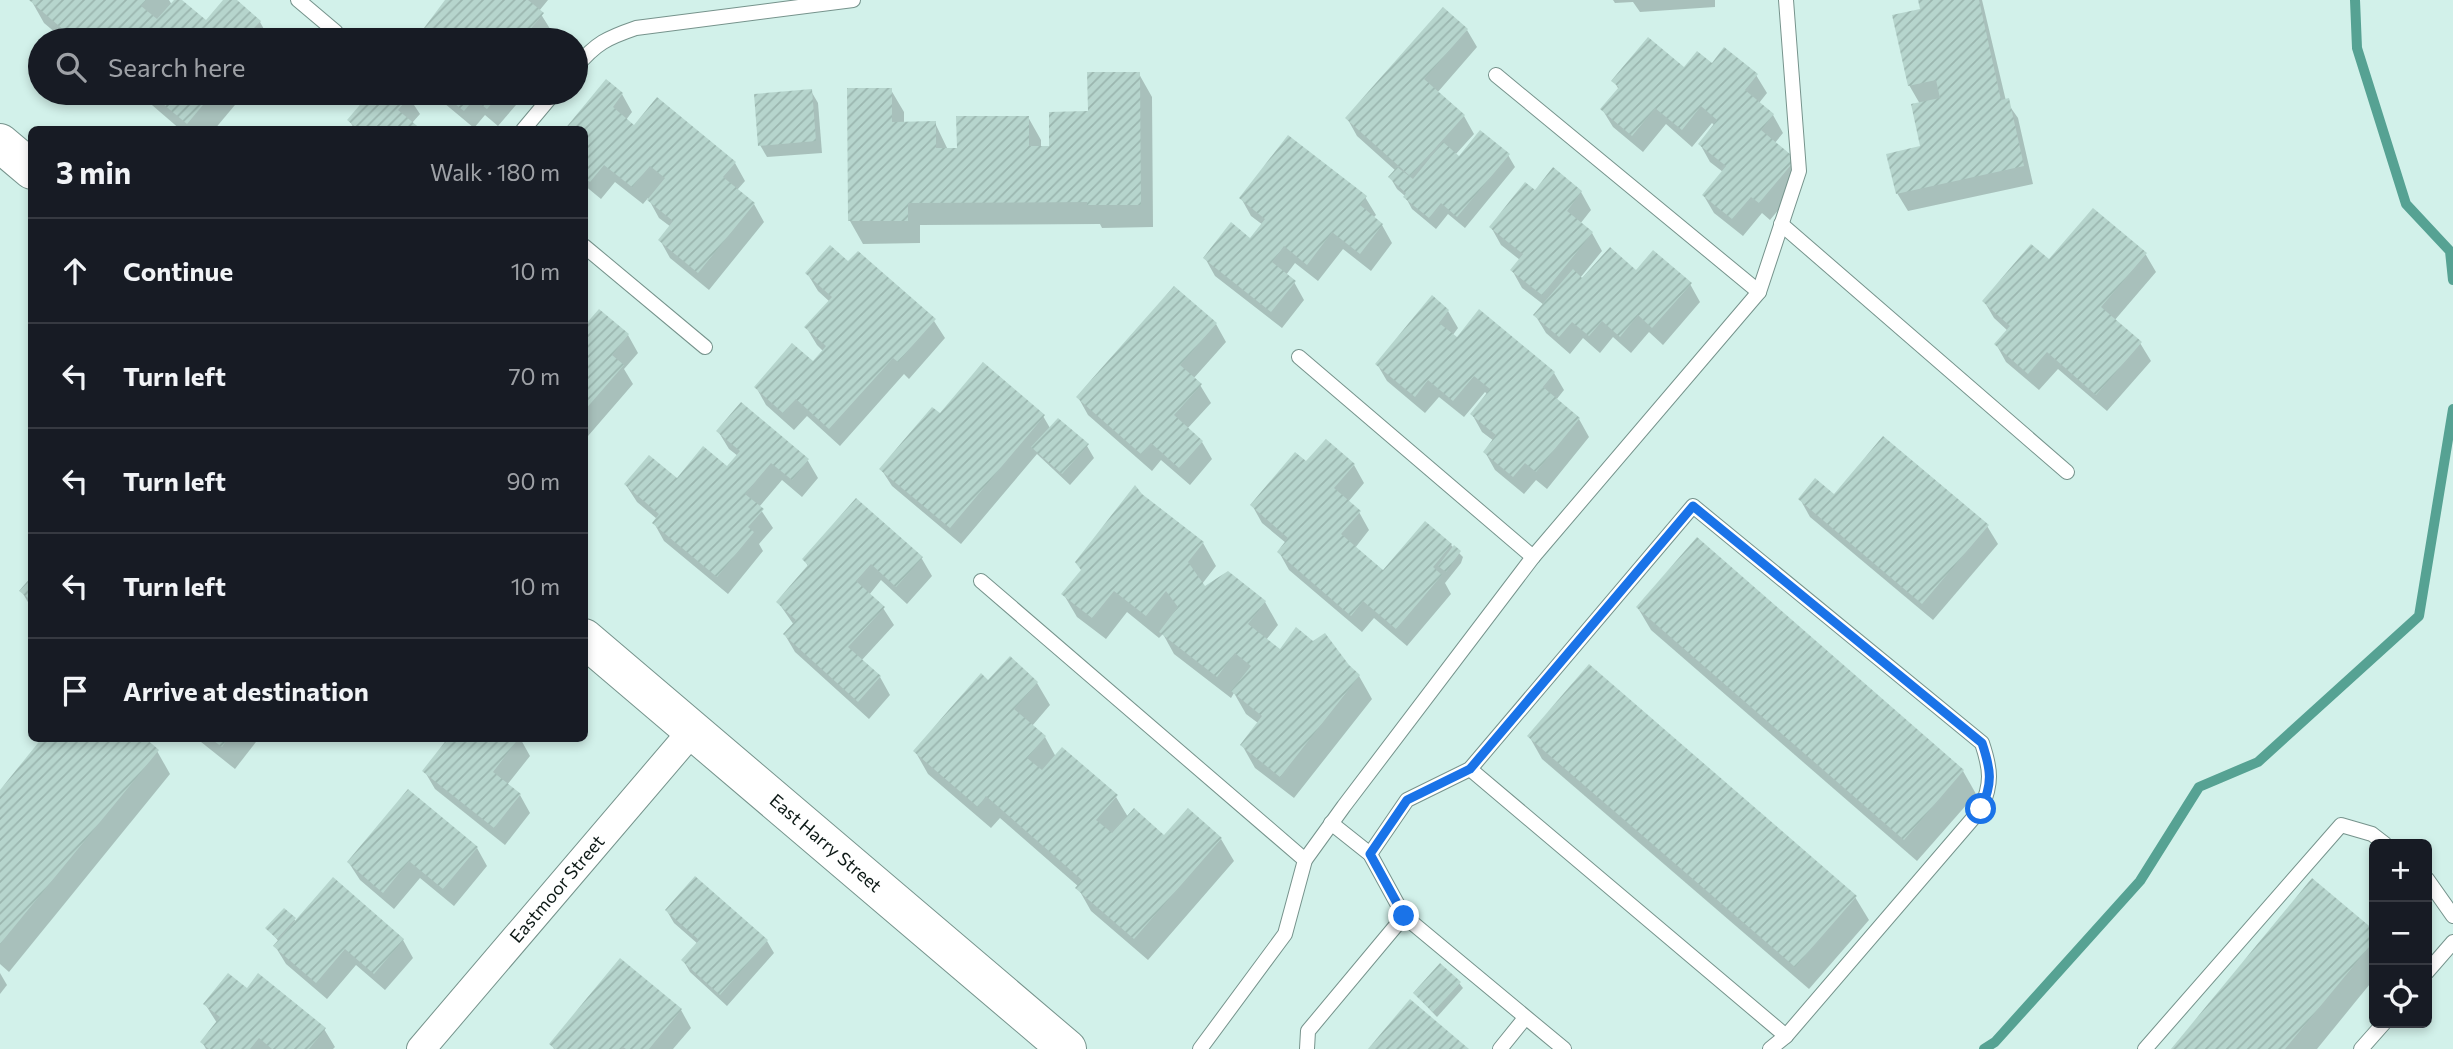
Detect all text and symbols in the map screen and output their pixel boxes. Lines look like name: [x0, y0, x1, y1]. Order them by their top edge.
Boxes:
search box: [28, 28, 588, 105]
icon: search: [52, 48, 90, 86]
text: Search here: [108, 51, 246, 82]
text: 3 min: [56, 153, 131, 190]
text: Walk · 180 m: [430, 158, 560, 186]
icon: ahead: [56, 252, 94, 290]
text: Continue: [123, 255, 233, 286]
text: 10 m: [511, 257, 560, 285]
icon: left: [56, 357, 94, 395]
text: Turn left: [123, 360, 226, 391]
text: 70 m: [508, 362, 560, 390]
icon: left: [56, 462, 94, 500]
text: Turn left: [123, 465, 226, 496]
text: 90 m: [507, 467, 560, 495]
icon: left: [56, 567, 94, 605]
text: Turn left: [123, 570, 226, 601]
text: 10 m: [511, 572, 560, 600]
icon: arrive: [56, 672, 94, 710]
text: Arrive at destination: [123, 675, 369, 706]
street label: East Harry Street: [766, 789, 887, 896]
route start: [1965, 793, 1996, 824]
street label: Eastmoor Street: [505, 830, 609, 947]
map controls: [2369, 839, 2432, 1028]
button: +: [2369, 839, 2432, 902]
route end: [1388, 900, 1419, 931]
button: −: [2369, 902, 2432, 965]
button: locate: [2369, 965, 2432, 1028]

